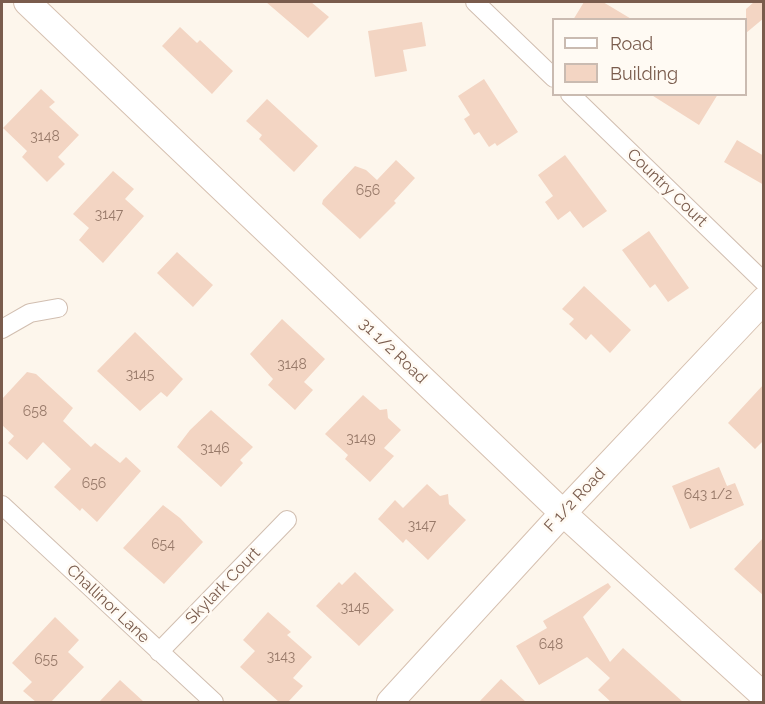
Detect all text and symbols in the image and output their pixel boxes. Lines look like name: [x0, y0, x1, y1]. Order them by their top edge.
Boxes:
legend: [552, 18, 747, 96]
text: Road: [610, 33, 653, 54]
text: Building: [610, 63, 678, 84]
house number: 3148: [30, 129, 60, 145]
street label: Country Court: [623, 145, 711, 231]
house number: 656: [356, 183, 380, 199]
house number: 3147: [95, 207, 123, 223]
street label: 31 1/2 Road: [355, 314, 431, 388]
house number: 3148: [277, 357, 307, 373]
house number: 3145: [126, 367, 154, 383]
house number: 658: [23, 404, 47, 420]
house number: 3149: [346, 431, 376, 447]
house number: 3146: [200, 441, 230, 457]
street label: F 1/2 Road: [541, 464, 609, 536]
house number: 656: [82, 476, 106, 492]
house number: 643 1/2: [684, 487, 732, 503]
house number: 3147: [408, 518, 436, 534]
house number: 654: [151, 537, 175, 553]
street label: Skylark Court: [182, 544, 264, 628]
street label: Challinor Lane: [62, 561, 154, 647]
house number: 3145: [341, 600, 369, 616]
house number: 648: [539, 637, 563, 653]
house number: 3143: [267, 649, 295, 665]
house number: 655: [34, 652, 58, 668]

